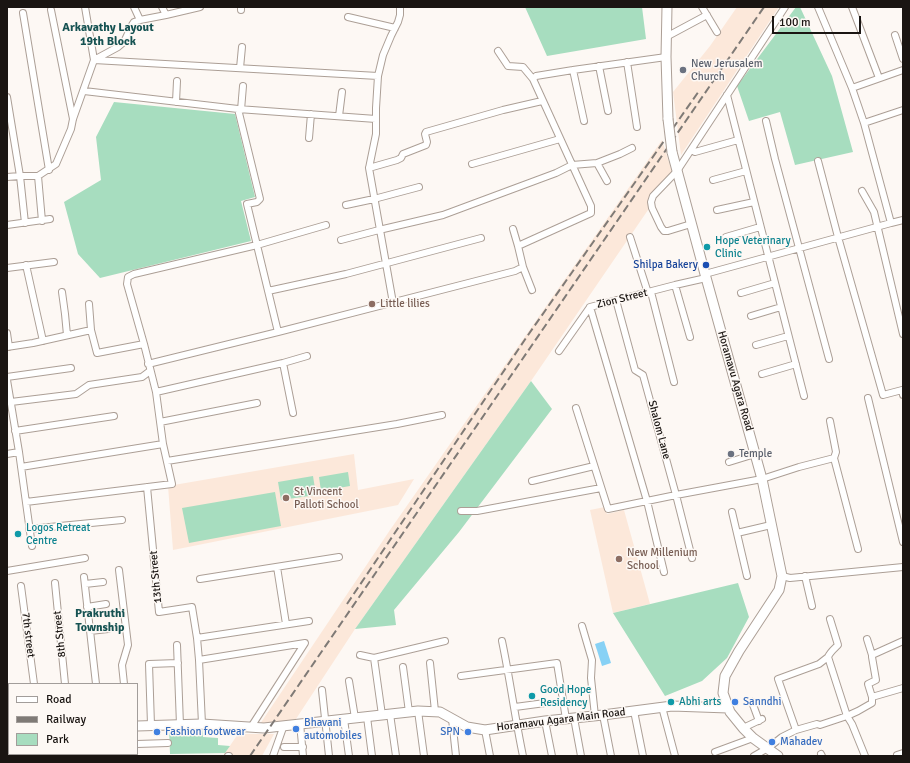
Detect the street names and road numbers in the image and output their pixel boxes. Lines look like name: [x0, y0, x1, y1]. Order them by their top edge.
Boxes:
street label: Zion Street: [595, 286, 649, 312]
street label: Horamavu Agara Road: [714, 329, 756, 433]
street label: Shalom Lane: [645, 399, 673, 461]
street label: 13th Street: [147, 550, 165, 604]
street label: 8th Street: [51, 610, 69, 658]
street label: 7th street: [19, 612, 37, 658]
street label: Horamavu Agara Main Road: [496, 706, 626, 734]

